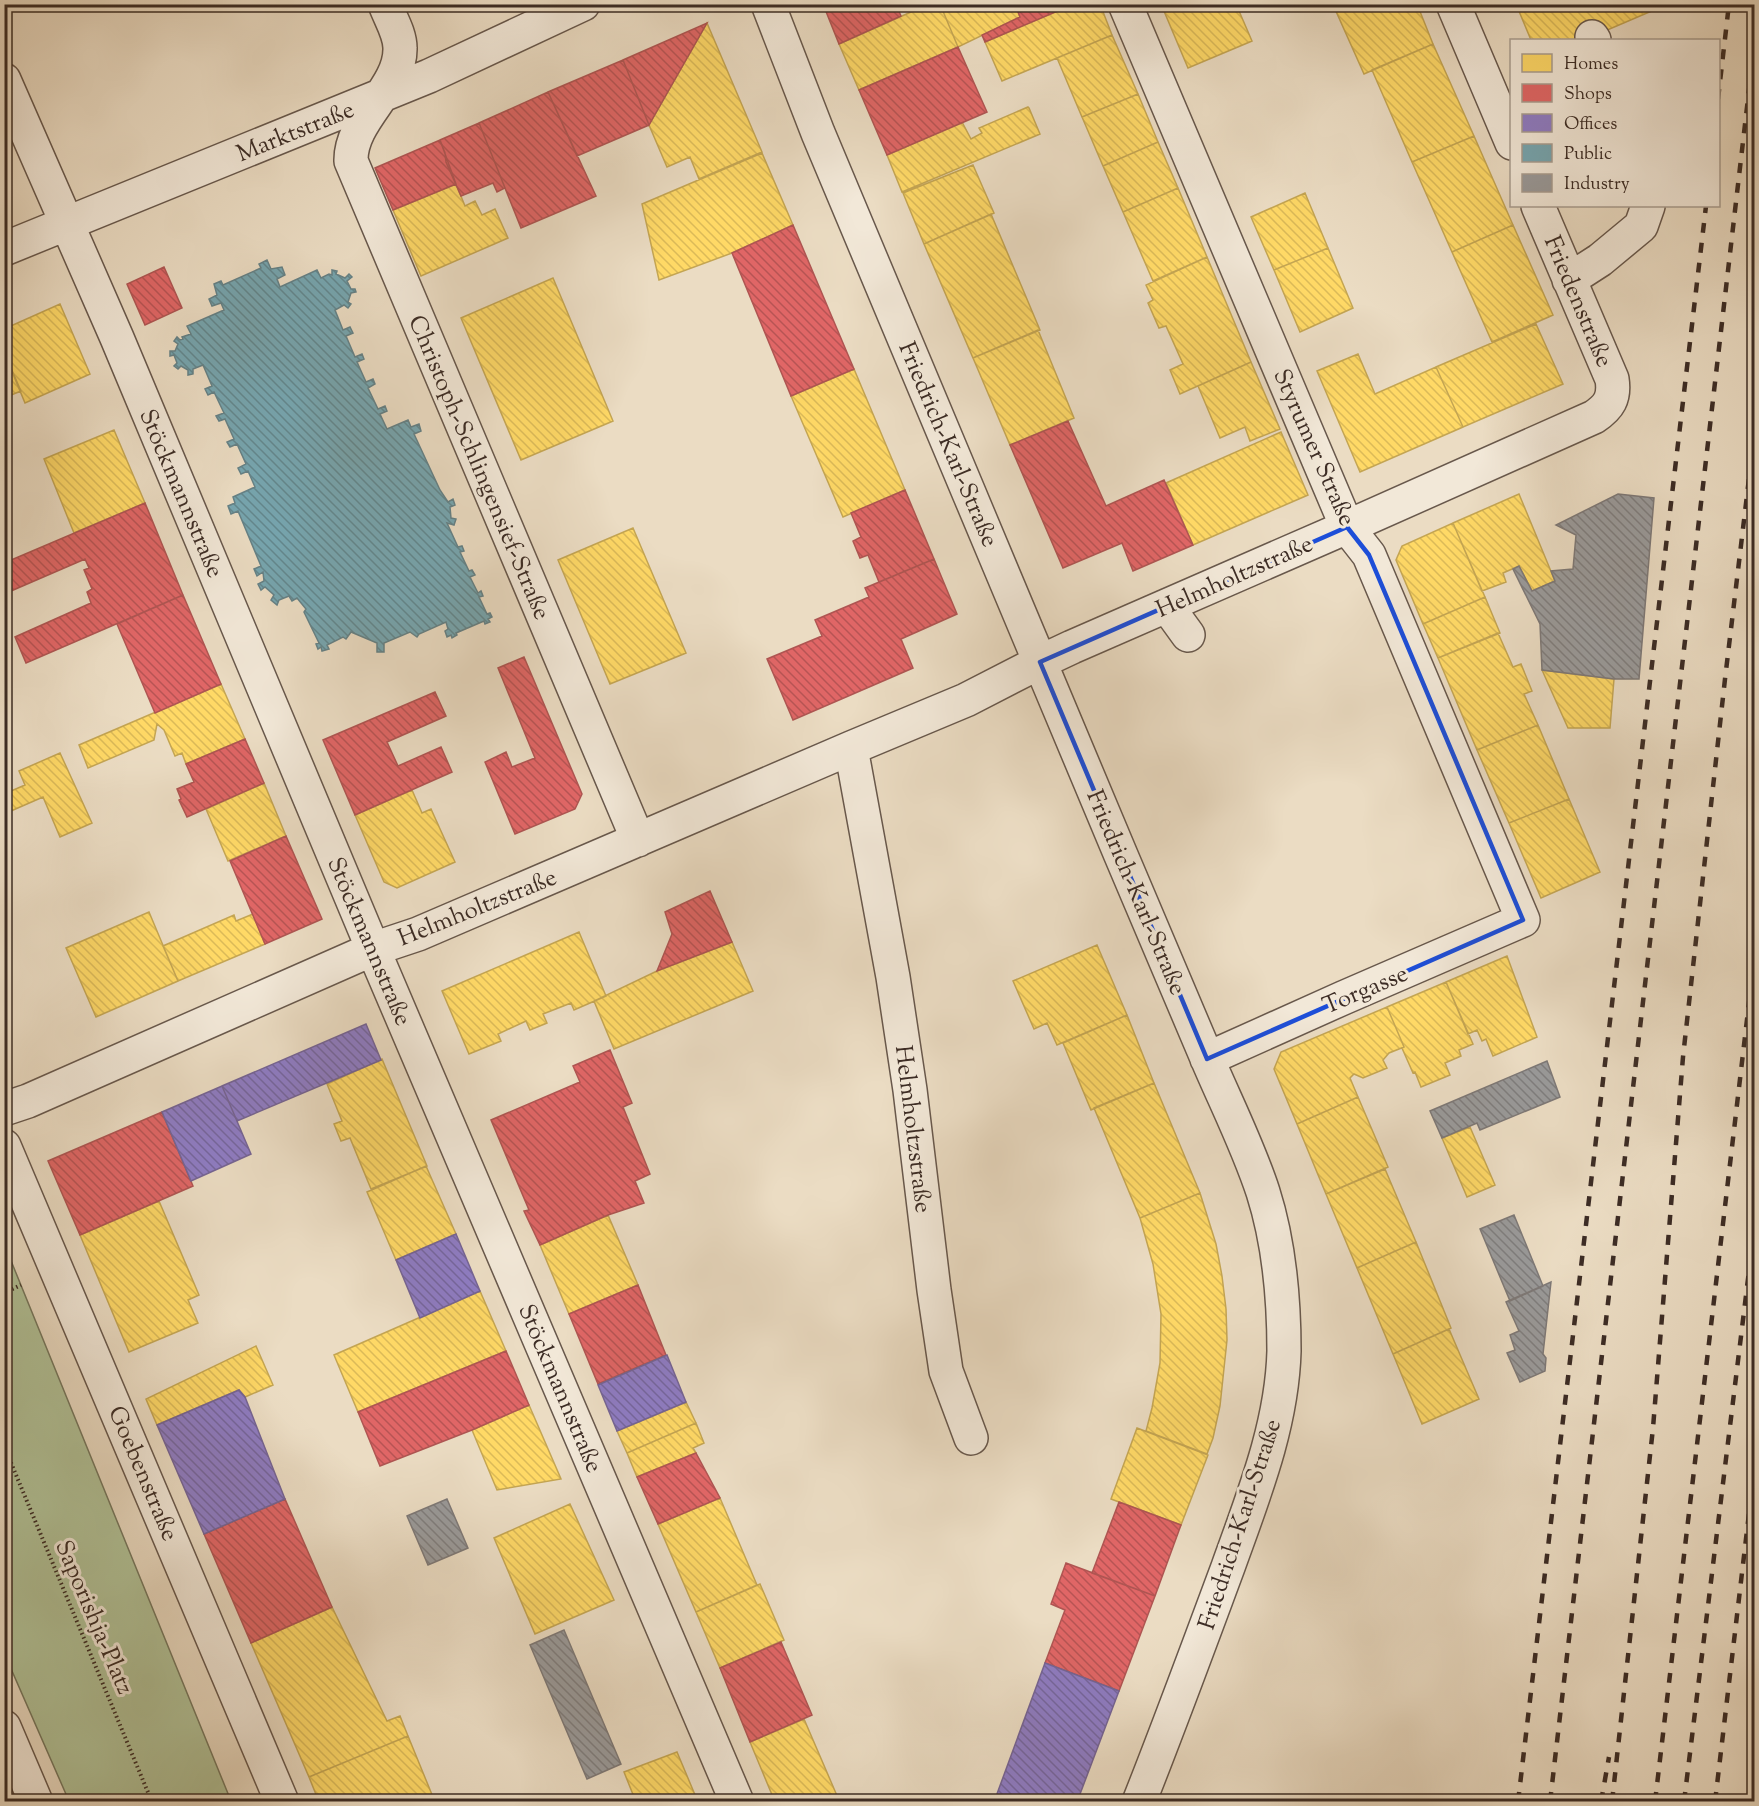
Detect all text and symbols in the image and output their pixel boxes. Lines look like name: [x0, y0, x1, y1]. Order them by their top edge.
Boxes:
legend: [1510, 39, 1720, 207]
text: Homes: [1564, 52, 1618, 78]
text: Shops: [1564, 82, 1612, 108]
street label: Marktstraße: [232, 94, 360, 172]
text: Offices: [1564, 112, 1617, 138]
text: Public: [1564, 142, 1612, 168]
text: Industry: [1564, 172, 1630, 198]
street label: Friedenstraße: [1534, 231, 1620, 373]
street label: Christoph-Schlingensief-Straße: [398, 310, 558, 625]
street label: Friedrich-Karl-Straße: [889, 337, 1006, 552]
street label: Styrumer Straße: [1263, 364, 1363, 532]
street label: Stöckmannstraße: [129, 404, 231, 583]
street label: Helmholtzstraße: [1151, 528, 1319, 628]
street label: Friedrich-Karl-Straße: [1077, 785, 1194, 1000]
street label: Stöckmannstraße: [317, 852, 419, 1031]
street label: Helmholtzstraße: [393, 861, 562, 956]
street label: Torgasse: [1318, 958, 1414, 1024]
street label: Helmholtzstraße: [885, 1043, 939, 1215]
street label: Stöckmannstraße: [508, 1299, 610, 1478]
street label: Goebenstraße: [98, 1401, 186, 1547]
street label: Friedrich-Karl-Straße: [1191, 1415, 1291, 1634]
street label: Saporishja-Platz: [45, 1535, 141, 1700]

